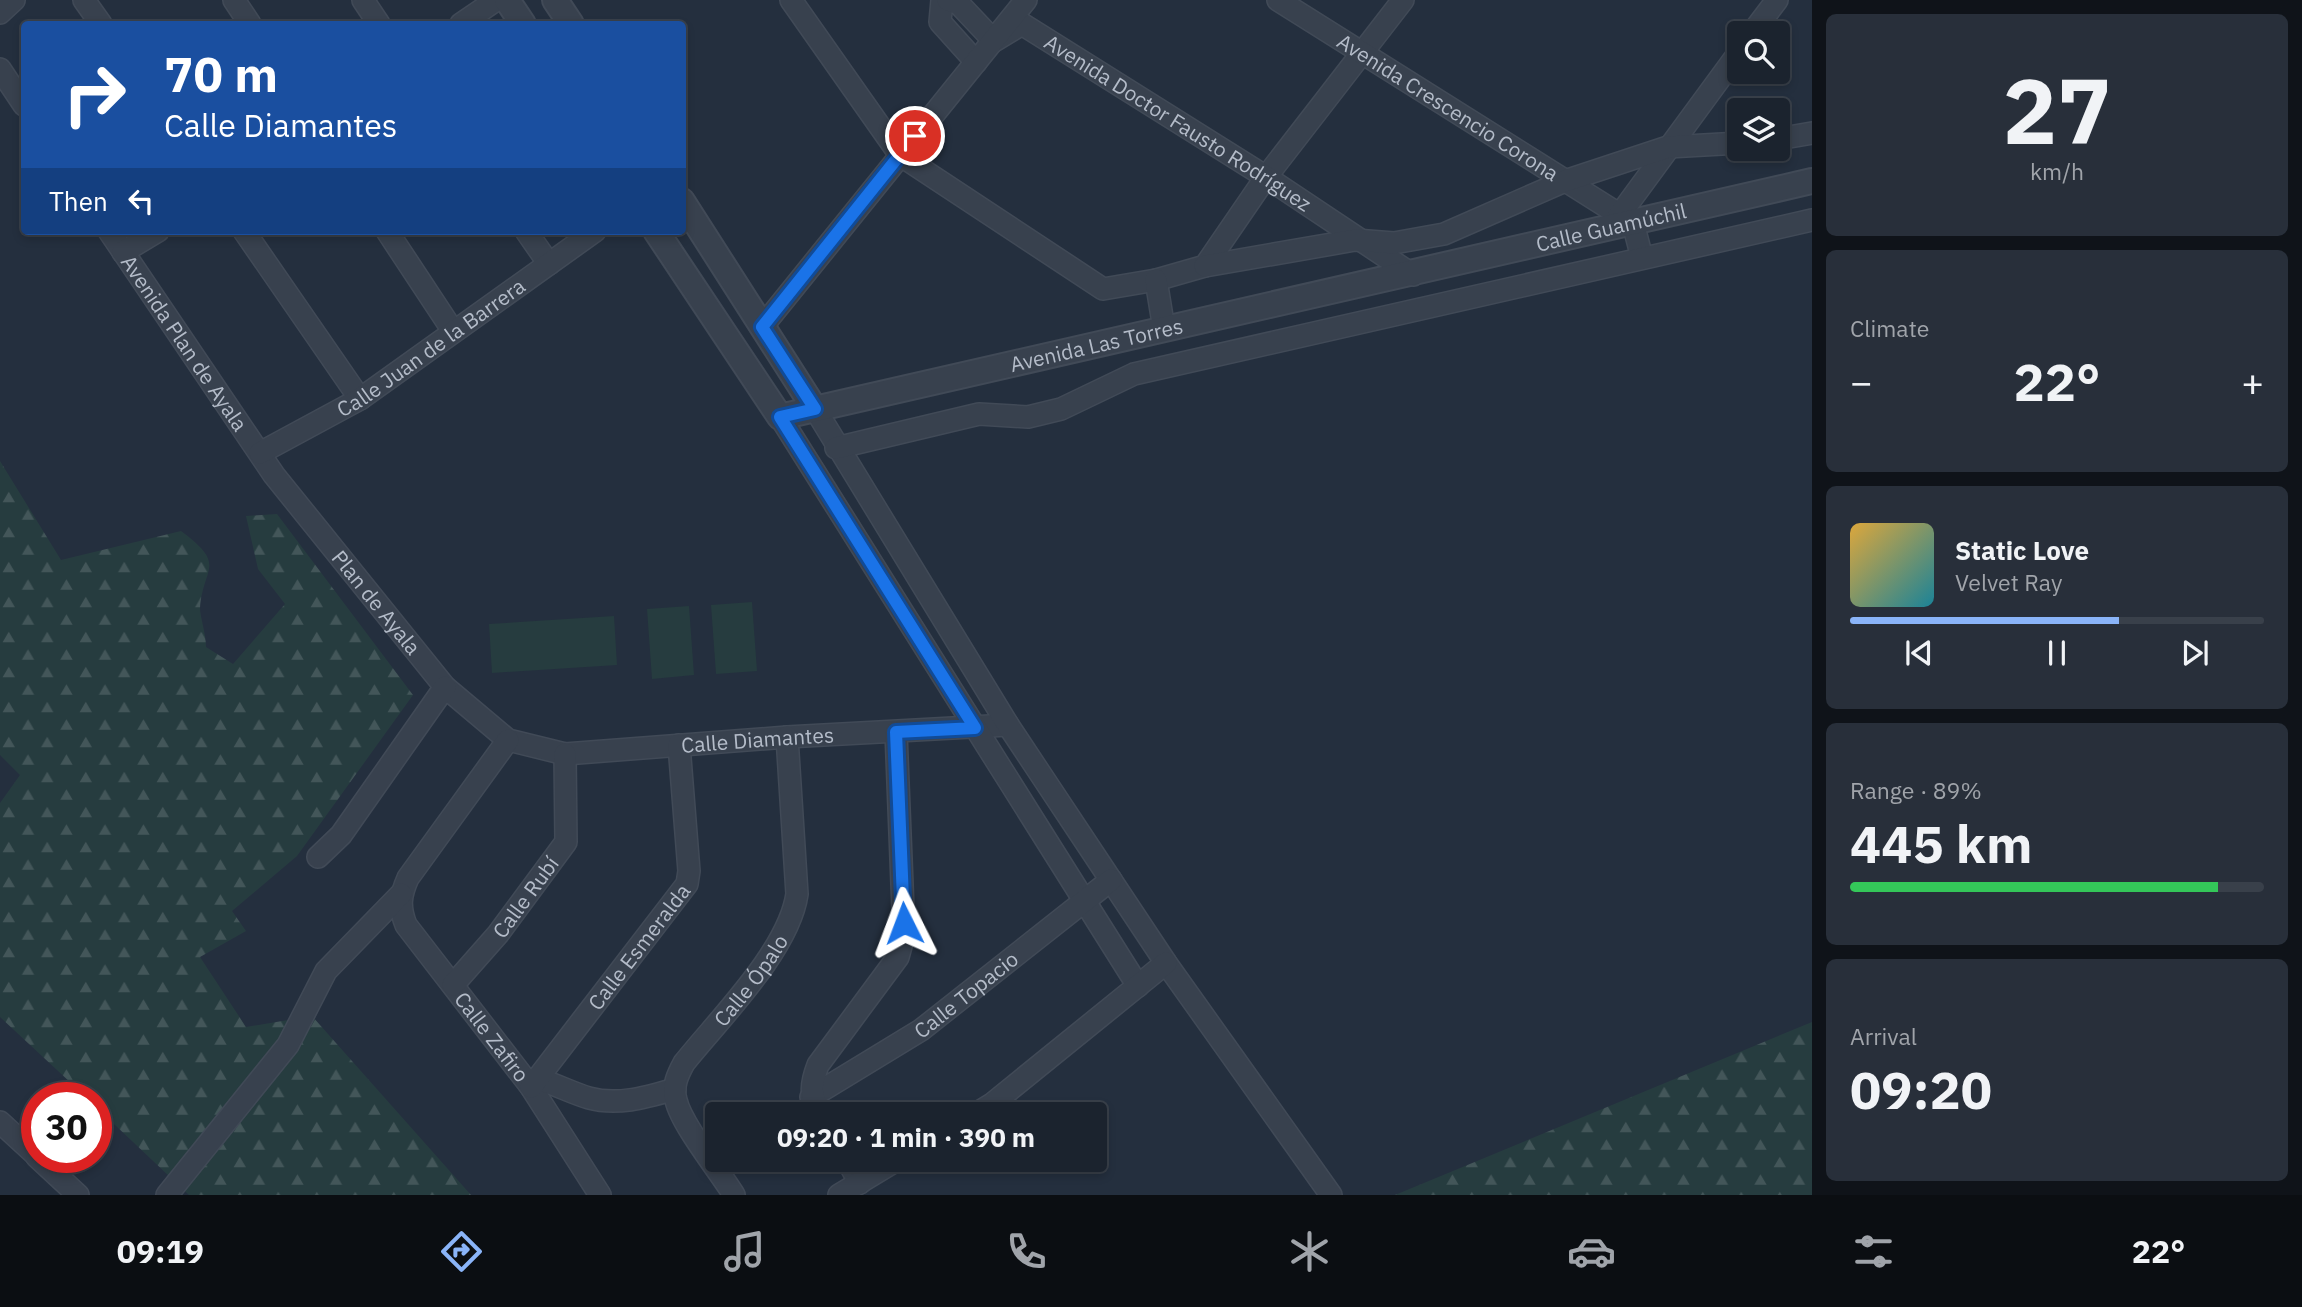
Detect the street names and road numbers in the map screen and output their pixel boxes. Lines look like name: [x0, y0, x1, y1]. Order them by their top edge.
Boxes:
street label: Avenida Crescencio Corona: [1332, 27, 1564, 187]
street label: Avenida Doctor Fausto Rodríguez: [1039, 28, 1317, 218]
street label: Calle Guamúchil: [1533, 196, 1689, 258]
street label: Avenida Plan de Ayala: [115, 249, 254, 436]
street label: Calle Juan de la Barrera: [332, 272, 530, 423]
street label: Avenida Las Torres: [1007, 311, 1186, 378]
street label: Plan de Ayala: [326, 544, 427, 660]
street label: Calle Diamantes: [680, 720, 835, 759]
street label: Calle Rubí: [486, 851, 565, 944]
street label: Calle Esmeralda: [581, 878, 696, 1016]
street label: Calle Ópalo: [707, 929, 794, 1032]
street label: Calle Topacio: [908, 945, 1024, 1044]
street label: Calle Zafiro: [448, 986, 536, 1087]

